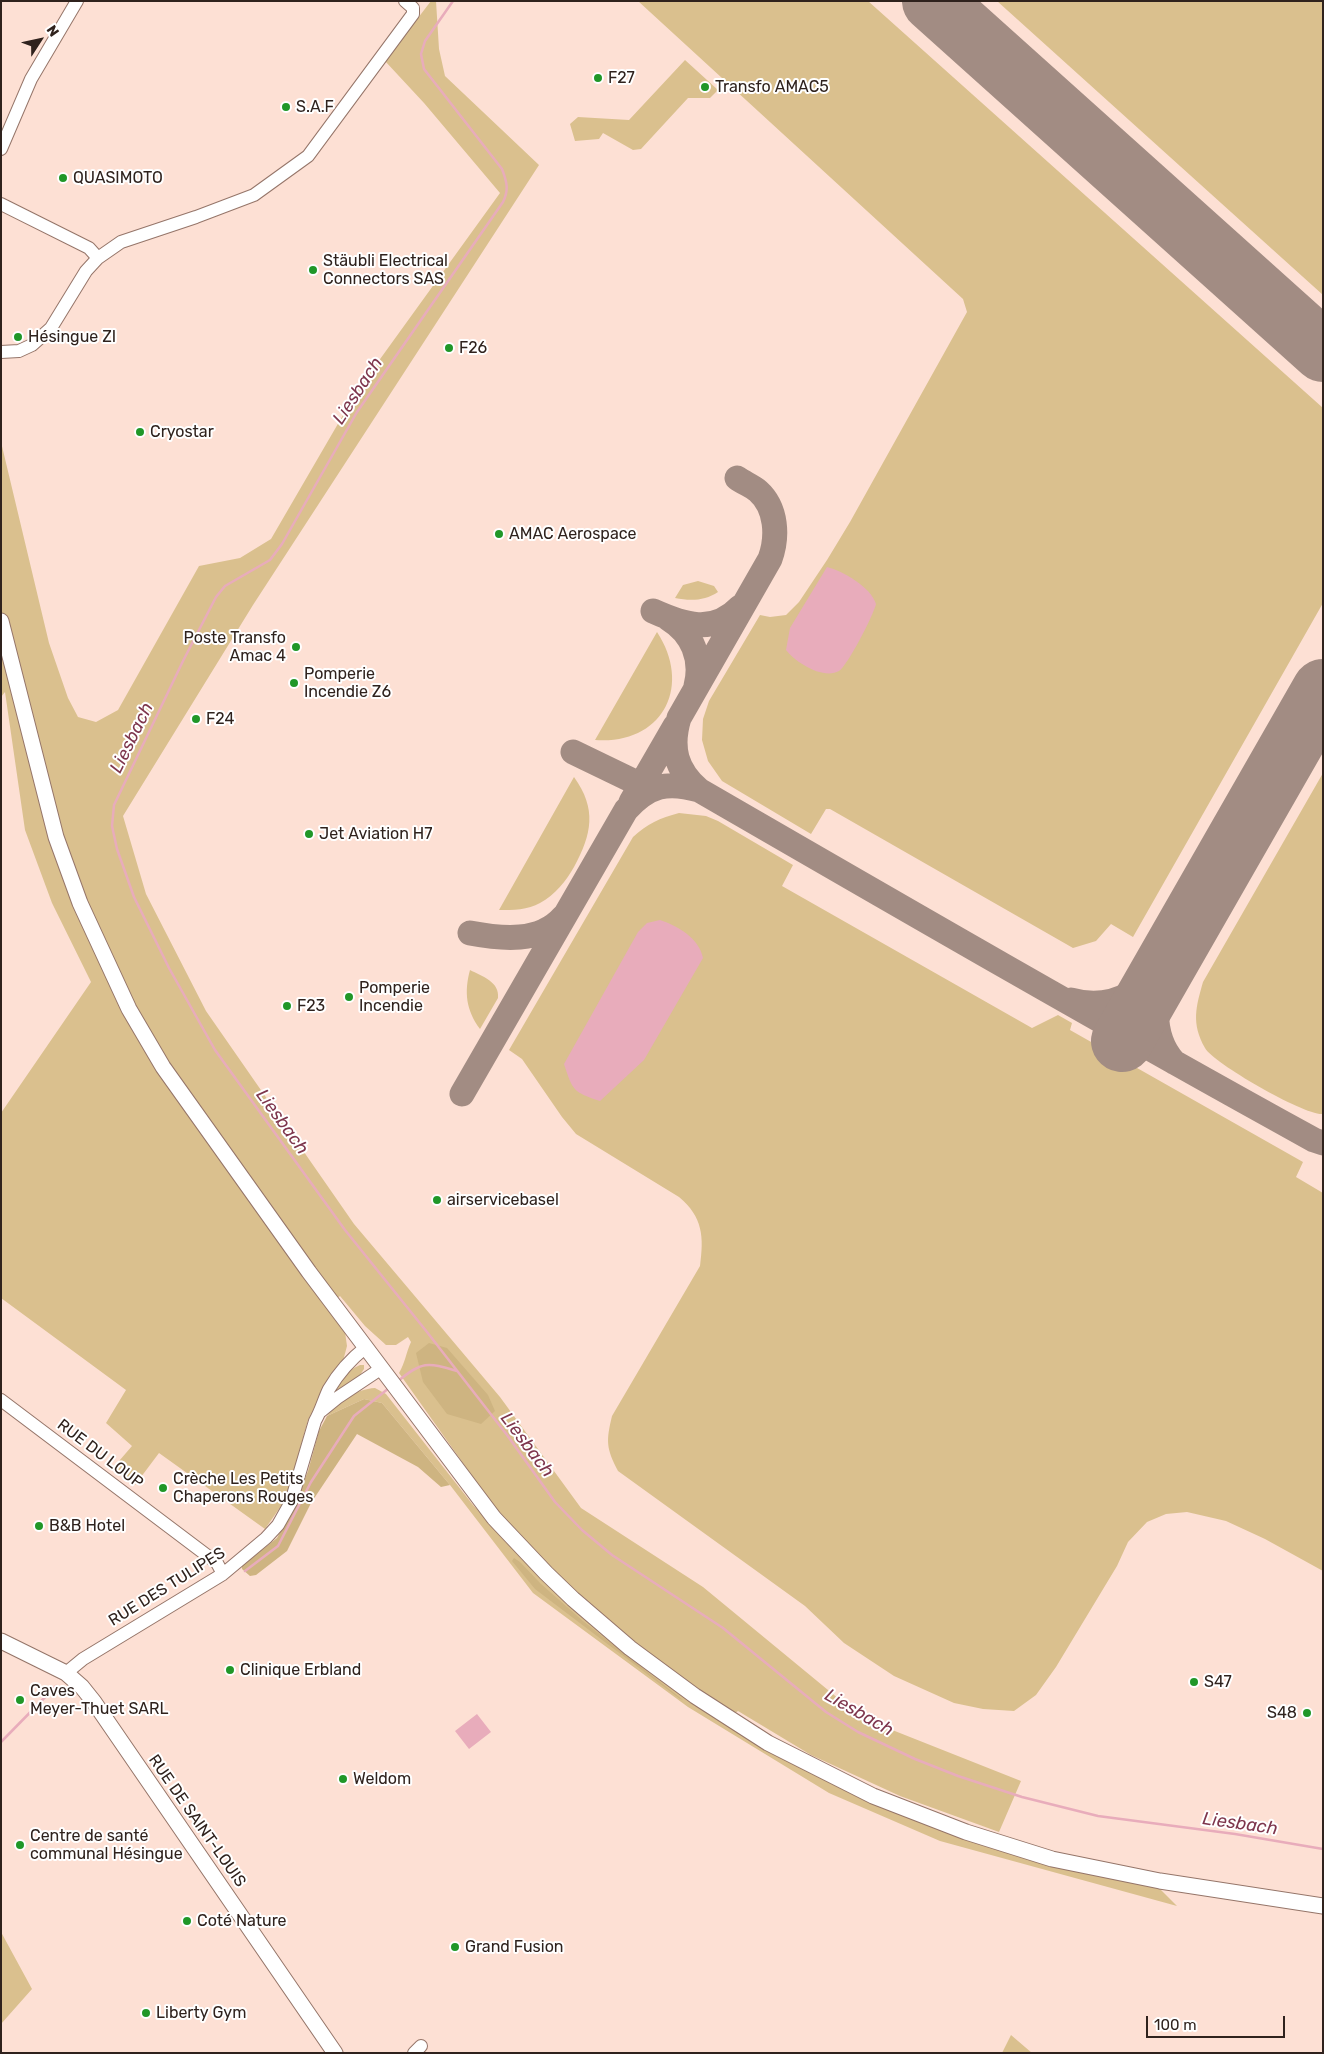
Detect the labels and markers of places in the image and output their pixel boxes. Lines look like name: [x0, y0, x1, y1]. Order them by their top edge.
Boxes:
place label: F27: [608, 68, 635, 88]
marker: F27: [592, 72, 604, 84]
place label: Transfo AMAC5: [715, 77, 829, 97]
marker: Transfo AMAC5: [699, 81, 711, 93]
place label: S.A.F: [296, 97, 334, 117]
marker: S.A.F: [280, 101, 292, 113]
place label: QUASIMOTO: [73, 168, 163, 188]
marker: QUASIMOTO: [57, 172, 69, 184]
place label: Stäubli Electrical Connectors SAS: [323, 251, 448, 289]
marker: Stäubli Electrical Connectors SAS: [307, 264, 319, 276]
place label: Hésingue ZI: [28, 327, 116, 347]
marker: Hésingue ZI: [12, 331, 24, 343]
place label: F26: [459, 338, 487, 358]
marker: F26: [443, 342, 455, 354]
place label: Cryostar: [150, 422, 214, 442]
marker: Cryostar: [134, 426, 146, 438]
place label: AMAC Aerospace: [509, 524, 637, 544]
marker: AMAC Aerospace: [493, 528, 505, 540]
place label: Poste Transfo Amac 4: [184, 628, 286, 666]
marker: Poste Transfo Amac 4: [290, 641, 302, 653]
place label: Pomperie Incendie Z6: [304, 664, 391, 702]
marker: Pomperie Incendie Z6: [288, 677, 300, 689]
place label: F24: [206, 709, 234, 729]
marker: F24: [190, 713, 202, 725]
place label: Jet Aviation H7: [319, 824, 433, 844]
marker: Jet Aviation H7: [303, 828, 315, 840]
place label: Pomperie Incendie: [359, 978, 430, 1016]
marker: Pomperie Incendie: [343, 991, 355, 1003]
place label: F23: [297, 996, 325, 1016]
marker: F23: [281, 1000, 293, 1012]
place label: airservicebasel: [447, 1190, 559, 1210]
marker: airservicebasel: [431, 1194, 443, 1206]
place label: Crèche Les Petits Chaperons Rouges: [173, 1469, 313, 1507]
marker: Crèche Les Petits Chaperons Rouges: [157, 1482, 169, 1494]
place label: B&B Hotel: [49, 1516, 125, 1536]
marker: B&B Hotel: [33, 1520, 45, 1532]
place label: Clinique Erbland: [240, 1660, 361, 1680]
marker: Clinique Erbland: [224, 1664, 236, 1676]
place label: S47: [1204, 1672, 1232, 1692]
marker: S47: [1188, 1676, 1200, 1688]
place label: Caves Meyer-Thuet SARL: [30, 1681, 168, 1719]
marker: Caves Meyer-Thuet SARL: [14, 1694, 26, 1706]
place label: S48: [1267, 1703, 1297, 1723]
marker: S48: [1301, 1707, 1313, 1719]
place label: Weldom: [353, 1769, 411, 1789]
marker: Weldom: [337, 1773, 349, 1785]
place label: Centre de santé communal Hésingue: [30, 1826, 183, 1864]
marker: Centre de santé communal Hésingue: [14, 1839, 26, 1851]
place label: Coté Nature: [197, 1911, 287, 1931]
marker: Coté Nature: [181, 1915, 193, 1927]
place label: Grand Fusion: [465, 1937, 564, 1957]
marker: Grand Fusion: [449, 1941, 461, 1953]
place label: Liberty Gym: [156, 2003, 246, 2023]
marker: Liberty Gym: [140, 2007, 152, 2019]

